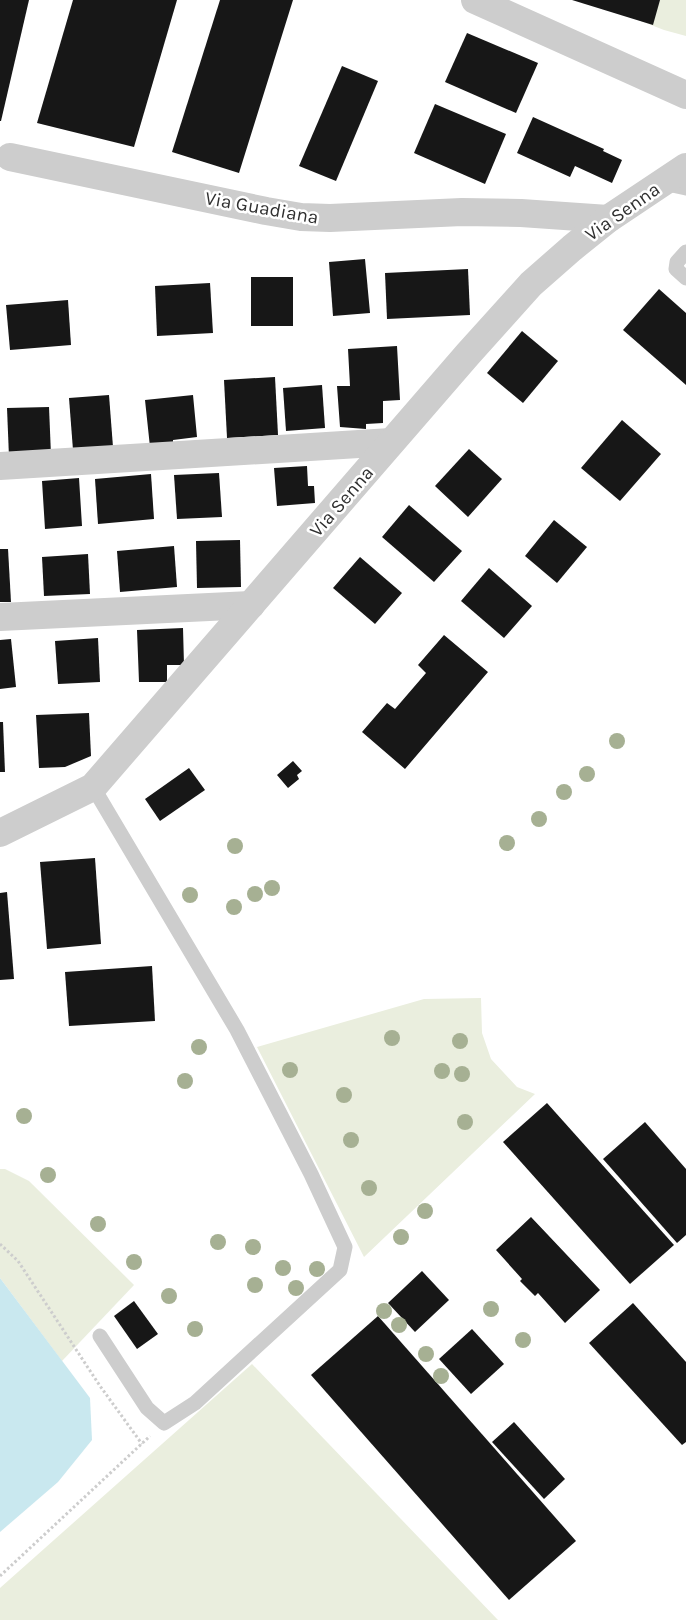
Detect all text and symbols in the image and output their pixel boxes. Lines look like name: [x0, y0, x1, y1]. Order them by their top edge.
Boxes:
street label: Via Senna: [581, 178, 664, 245]
street label: Via Guadiana: [203, 187, 320, 229]
street label: Via Senna: [305, 462, 378, 541]

